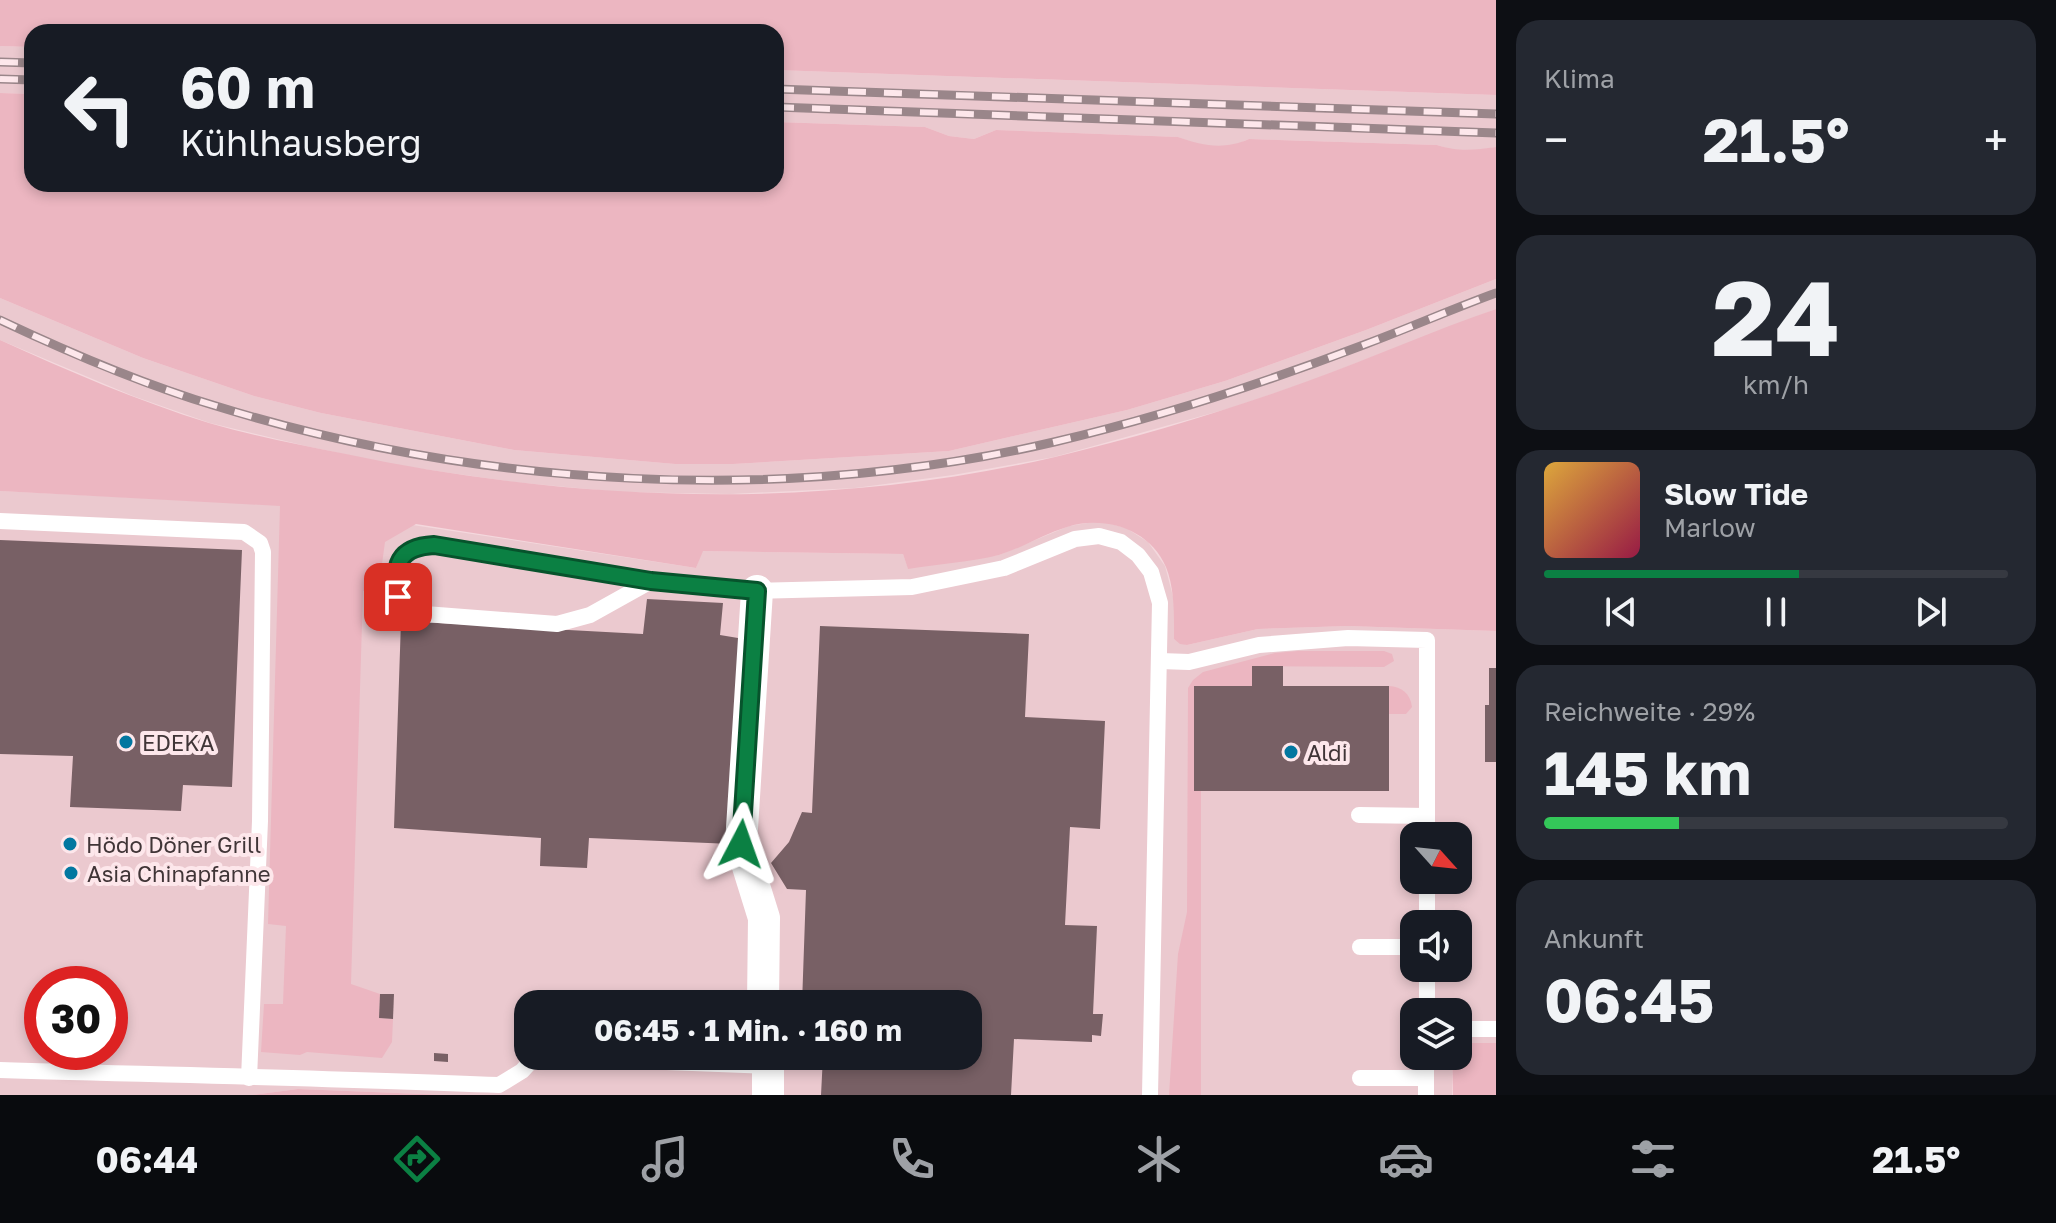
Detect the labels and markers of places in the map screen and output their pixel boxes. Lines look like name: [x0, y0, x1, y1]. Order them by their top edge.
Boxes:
pin: [364, 563, 432, 631]
place label: EDEKA: [142, 729, 215, 756]
marker: EDEKA: [117, 733, 135, 751]
place label: Aldi: [1307, 739, 1348, 766]
marker: Aldi: [1282, 743, 1300, 761]
place label: Hödo Döner Grill: [86, 831, 261, 858]
marker: Hödo Döner Grill: [61, 835, 79, 853]
place label: Asia Chinapfanne: [87, 860, 271, 887]
marker: Asia Chinapfanne: [62, 864, 80, 882]

